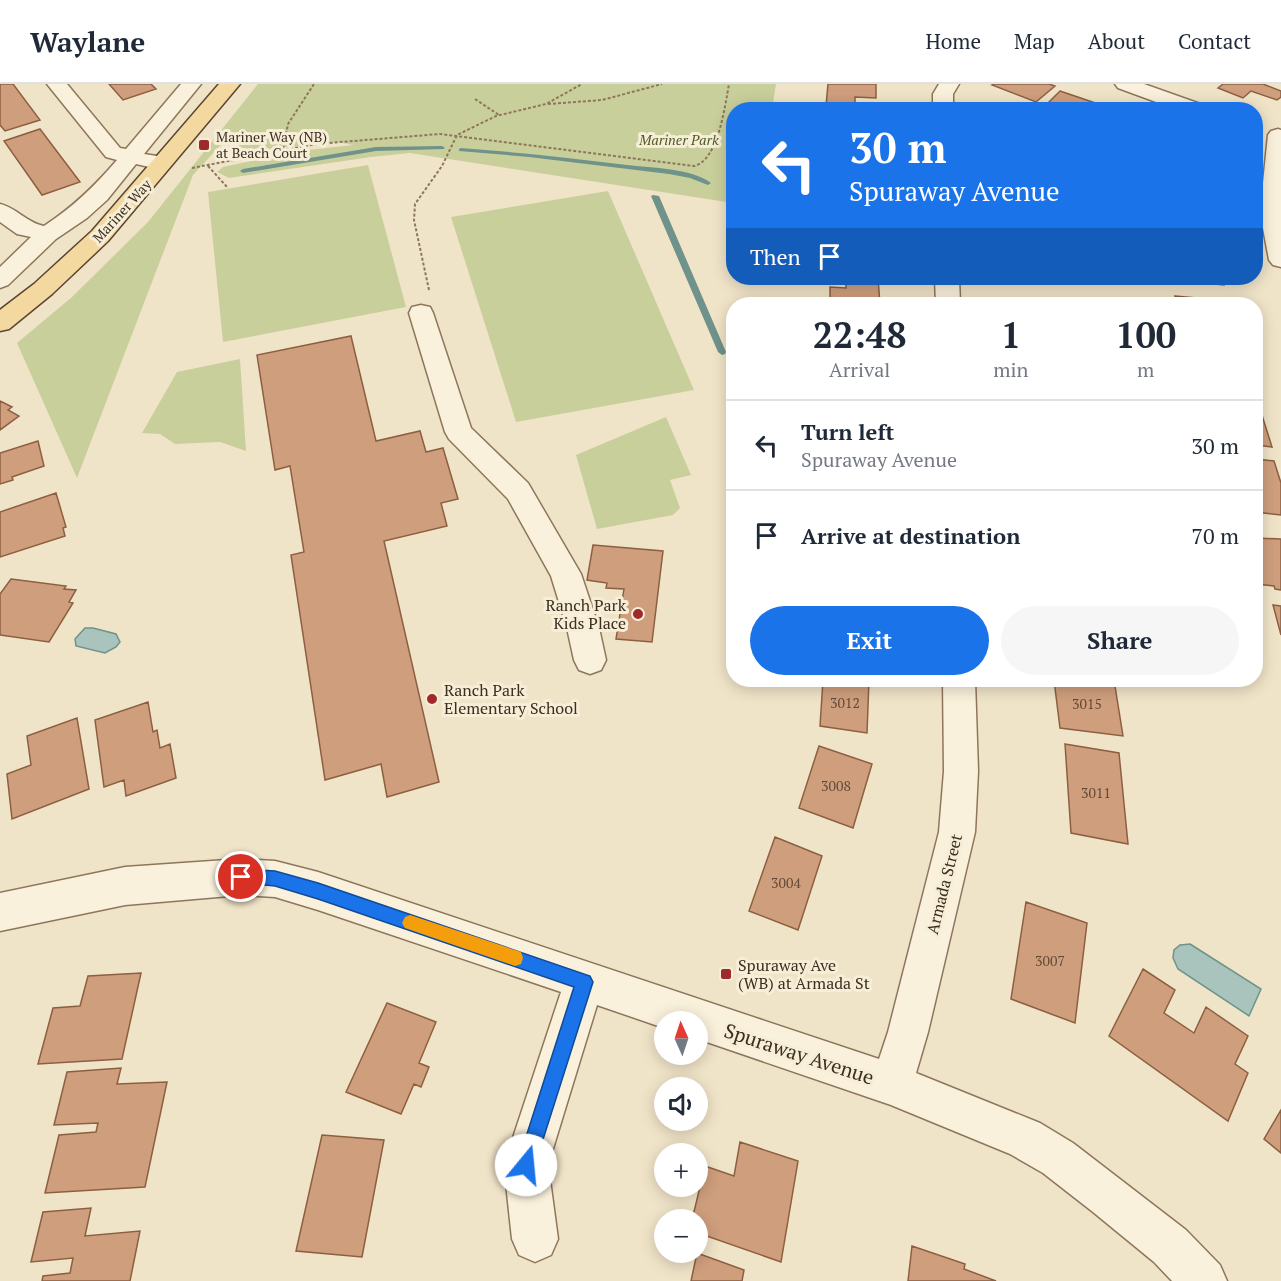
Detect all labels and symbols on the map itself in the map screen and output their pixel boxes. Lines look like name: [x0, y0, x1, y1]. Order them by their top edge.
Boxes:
place label: Mariner Way (NB) at Beach Court: [216, 127, 327, 162]
park label: Mariner Park: [638, 130, 719, 149]
marker: Mariner Way (NB) at Beach Court: [197, 138, 211, 152]
street label: Mariner Way: [88, 174, 156, 246]
place label: Ranch Park Kids Place: [545, 594, 627, 634]
marker: Ranch Park Kids Place: [631, 607, 645, 621]
place label: Ranch Park Elementary School: [444, 679, 578, 719]
marker: Ranch Park Elementary School: [425, 692, 439, 706]
house number: 3012: [830, 693, 860, 712]
house number: 3015: [1072, 694, 1102, 713]
house number: 3008: [821, 776, 851, 795]
house number: 3011: [1081, 783, 1111, 802]
street label: Armada Street: [921, 832, 967, 936]
pin: [215, 851, 266, 902]
house number: 3004: [771, 873, 801, 892]
house number: 3007: [1035, 951, 1065, 970]
place label: Spuraway Ave (WB) at Armada St: [738, 954, 870, 994]
marker: Spuraway Ave (WB) at Armada St: [719, 967, 733, 981]
north arrow: [654, 1011, 708, 1065]
street label: Spuraway Avenue: [721, 1017, 878, 1090]
position arrow: [494, 1133, 558, 1197]

